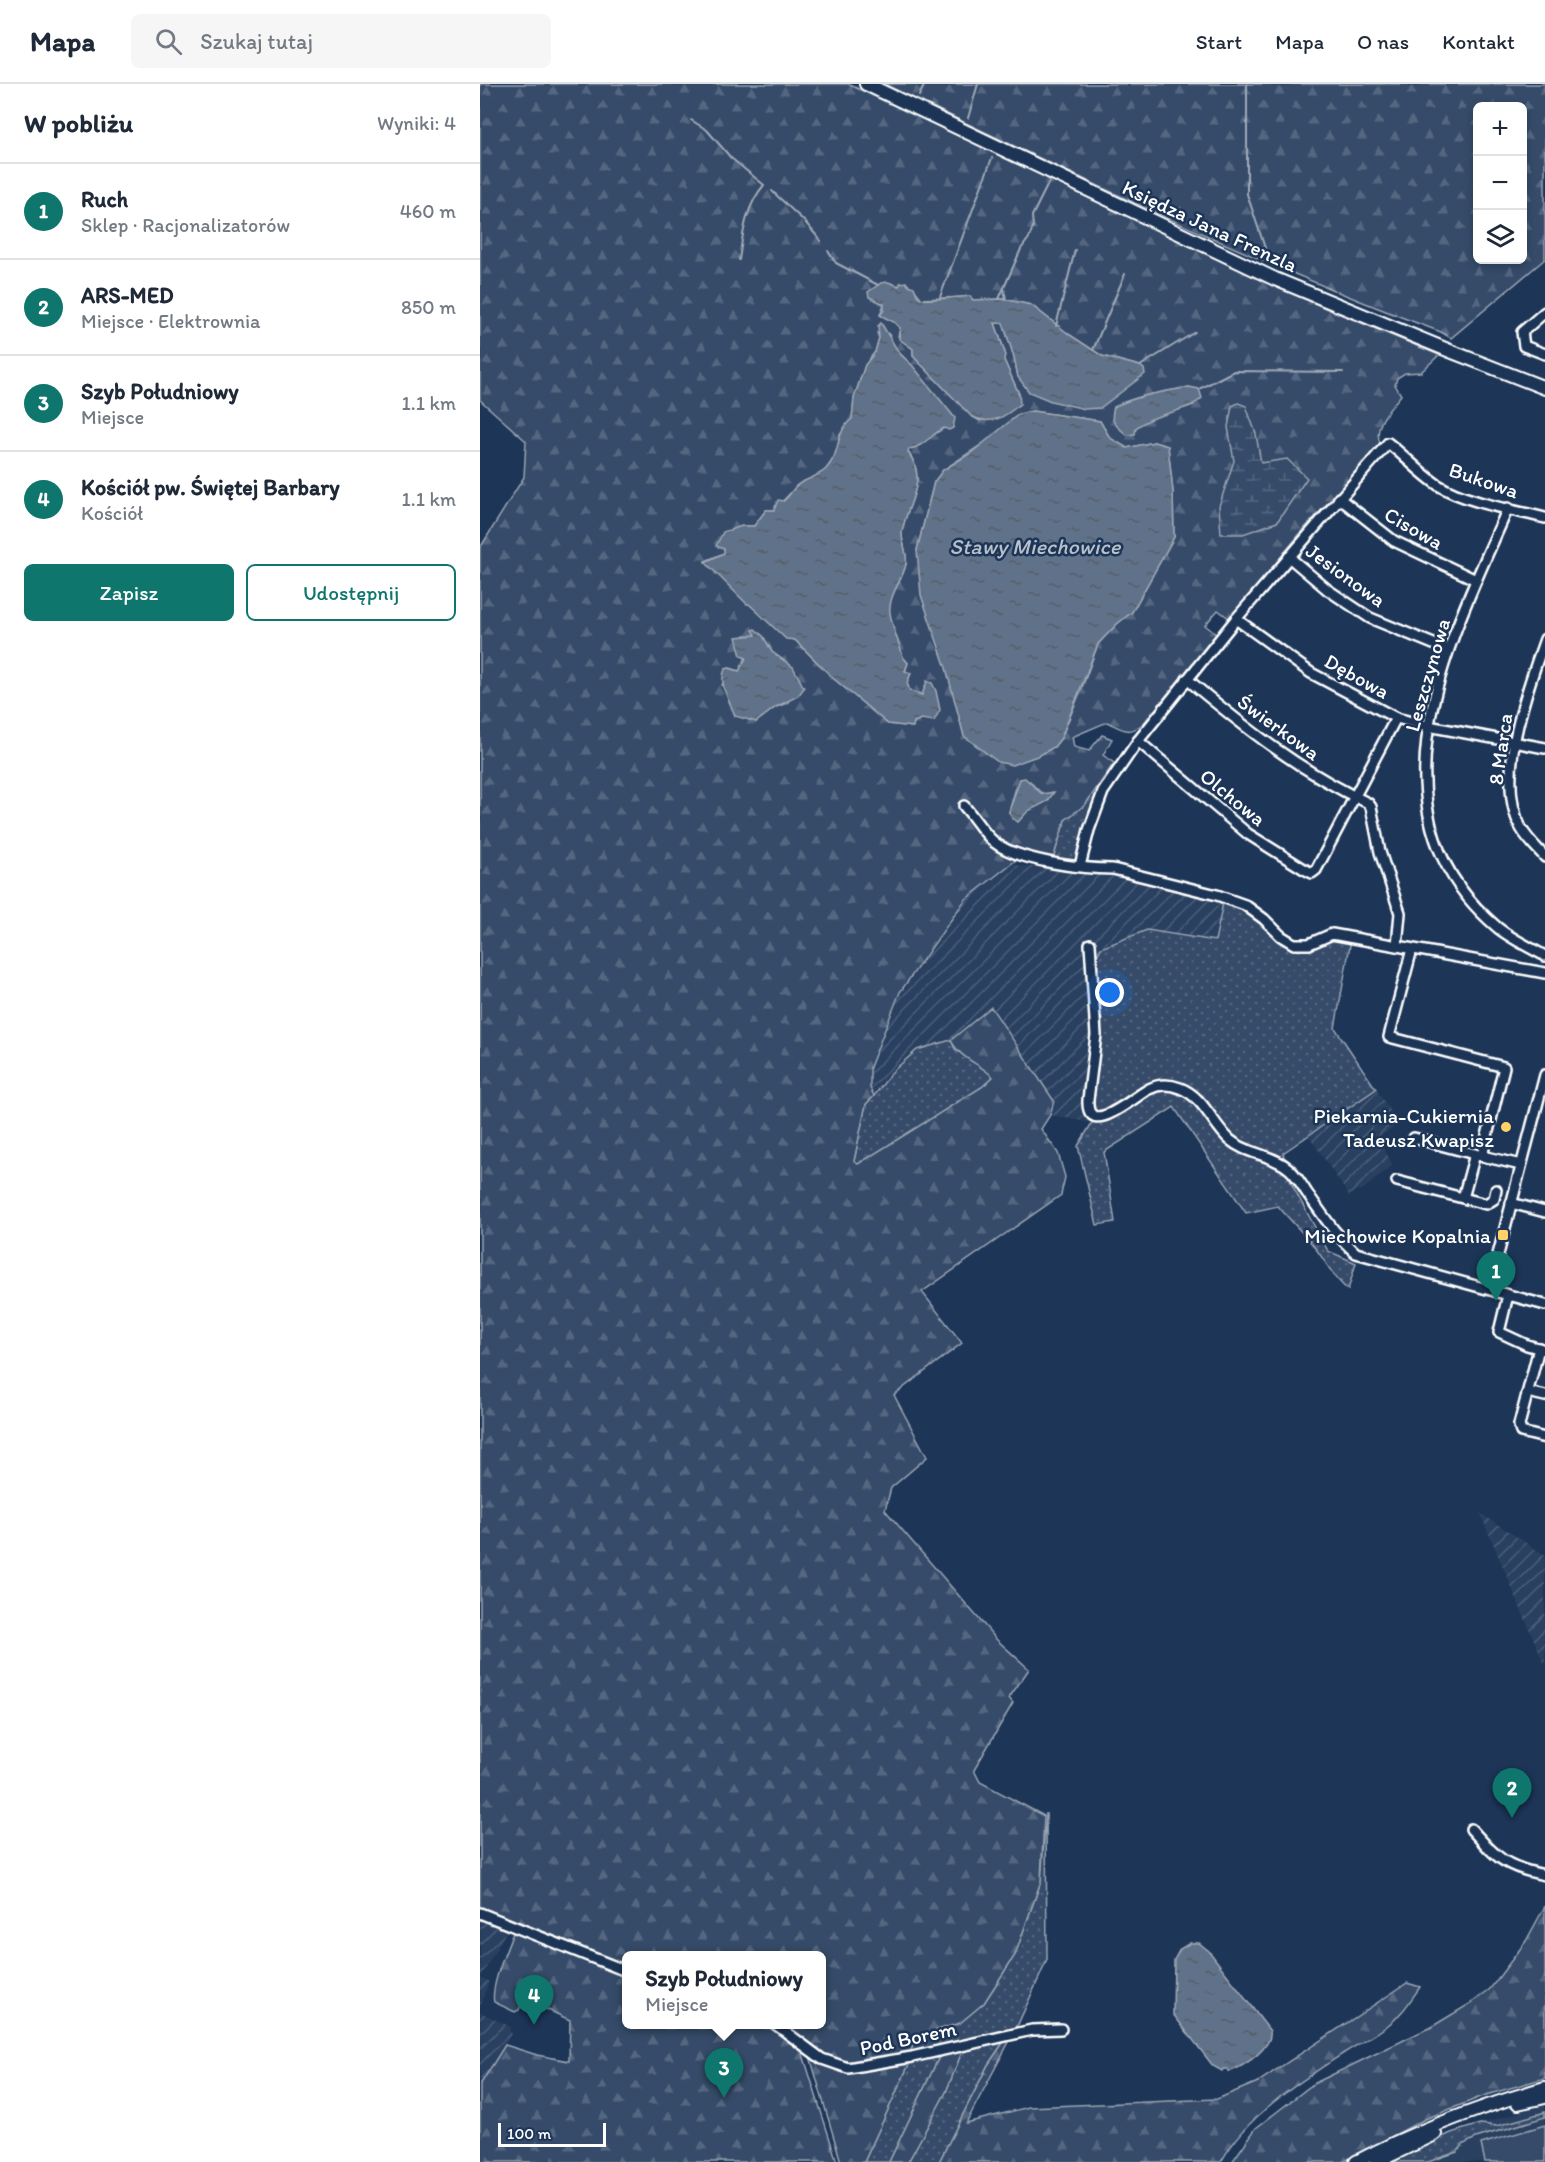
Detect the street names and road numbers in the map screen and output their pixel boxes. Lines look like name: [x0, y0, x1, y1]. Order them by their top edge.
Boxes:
street label: Księdza Jana Frenzla: [1119, 174, 1302, 278]
street label: Bukowa: [1446, 456, 1522, 504]
street label: Cisowa: [1380, 501, 1448, 555]
street label: Jesionowa: [1301, 538, 1391, 612]
street label: Leszczynowa: [1399, 616, 1455, 734]
street label: Dębowa: [1320, 648, 1394, 704]
street label: Świerkowa: [1233, 689, 1325, 765]
street label: 8 Marca: [1483, 712, 1517, 786]
street label: Olchowa: [1195, 763, 1271, 831]
street label: Pod Borem: [857, 2016, 959, 2060]

